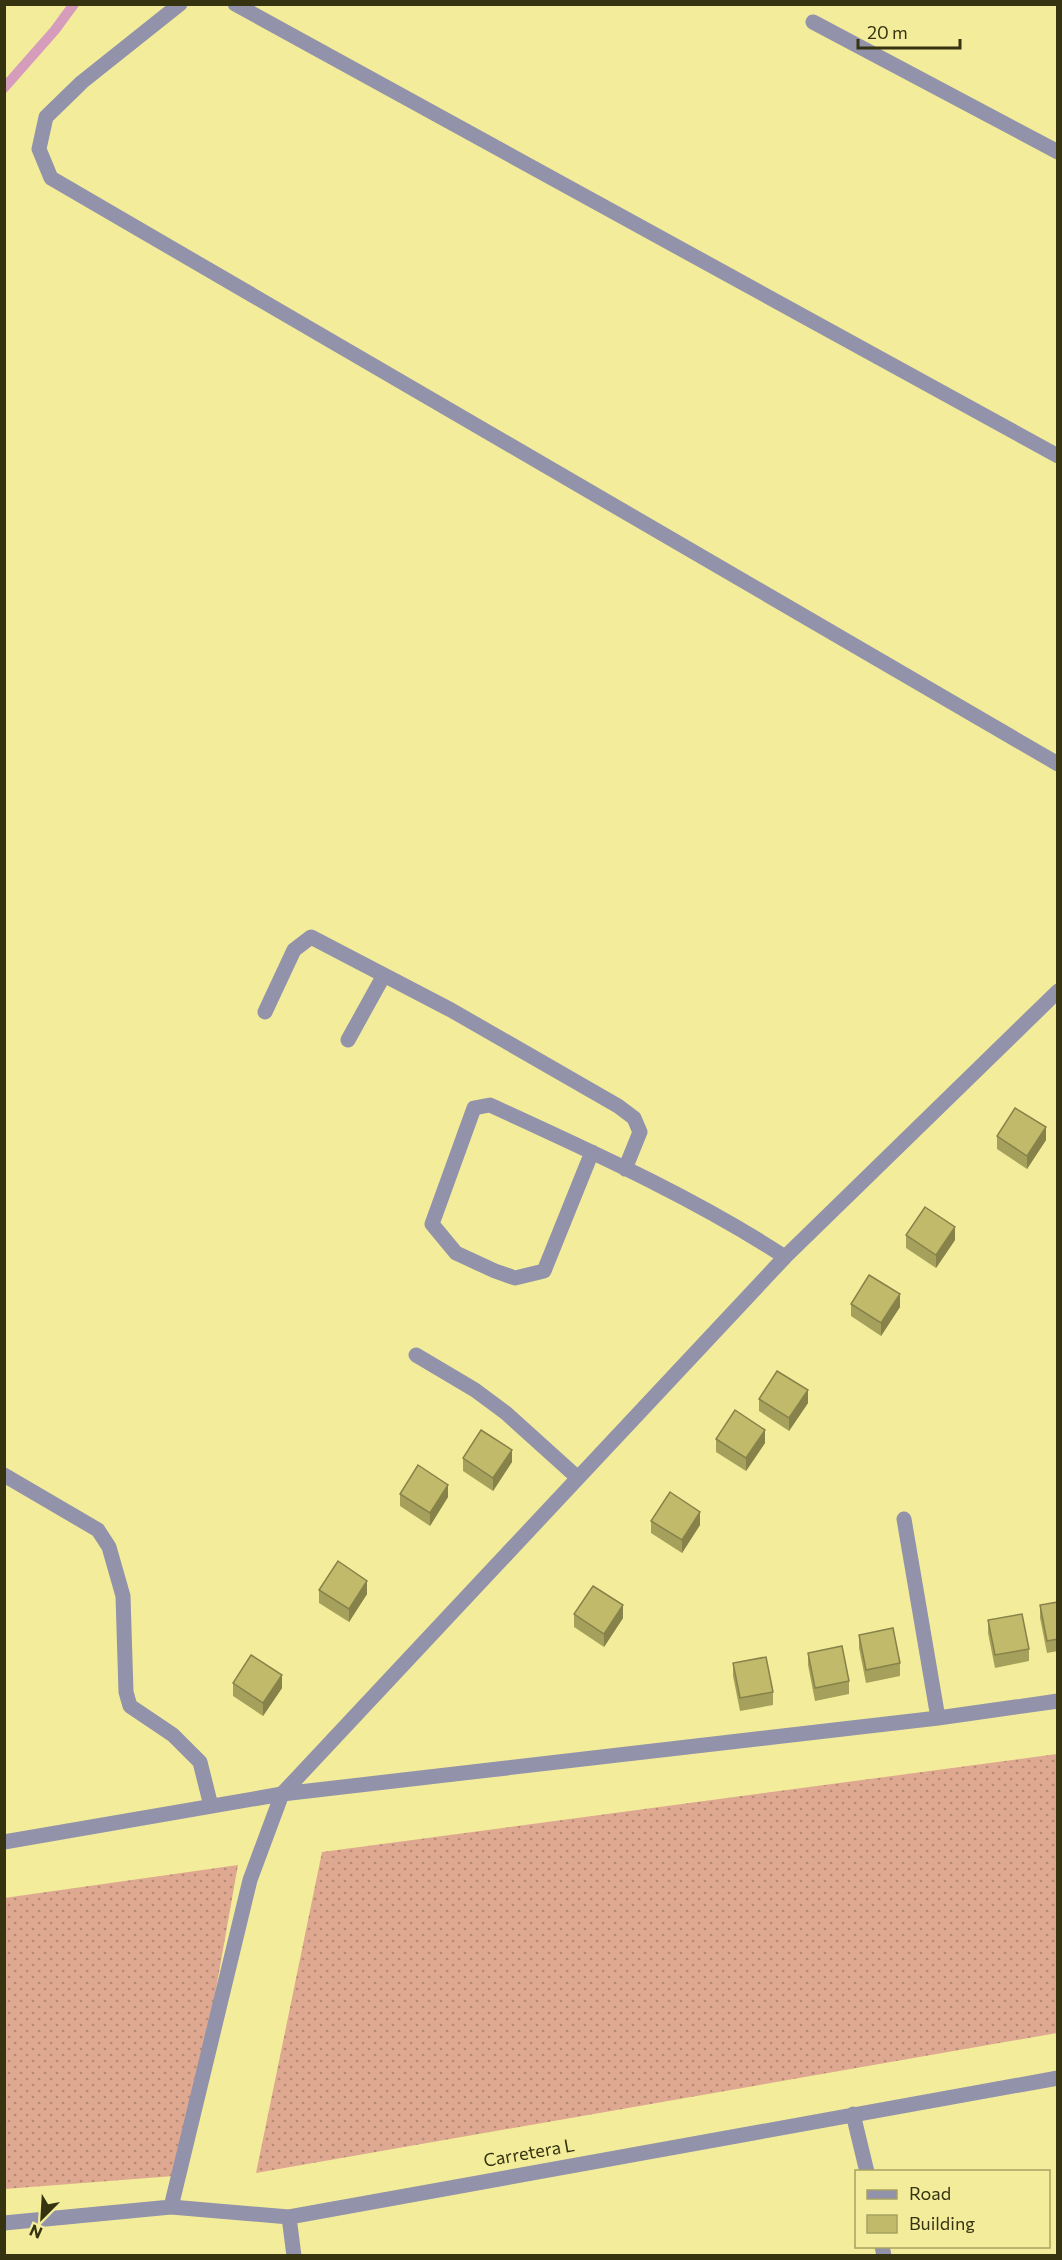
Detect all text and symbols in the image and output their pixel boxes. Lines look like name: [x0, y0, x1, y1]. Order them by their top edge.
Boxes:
scale bar: [858, 12, 960, 50]
text: 20 m: [867, 21, 908, 43]
street label: Carretera L: [482, 2133, 576, 2171]
legend: [855, 2170, 1050, 2248]
text: Road: [909, 2182, 951, 2204]
north arrow: [12, 2188, 72, 2248]
text: Building: [909, 2212, 975, 2234]
text: N: [26, 2221, 45, 2243]

